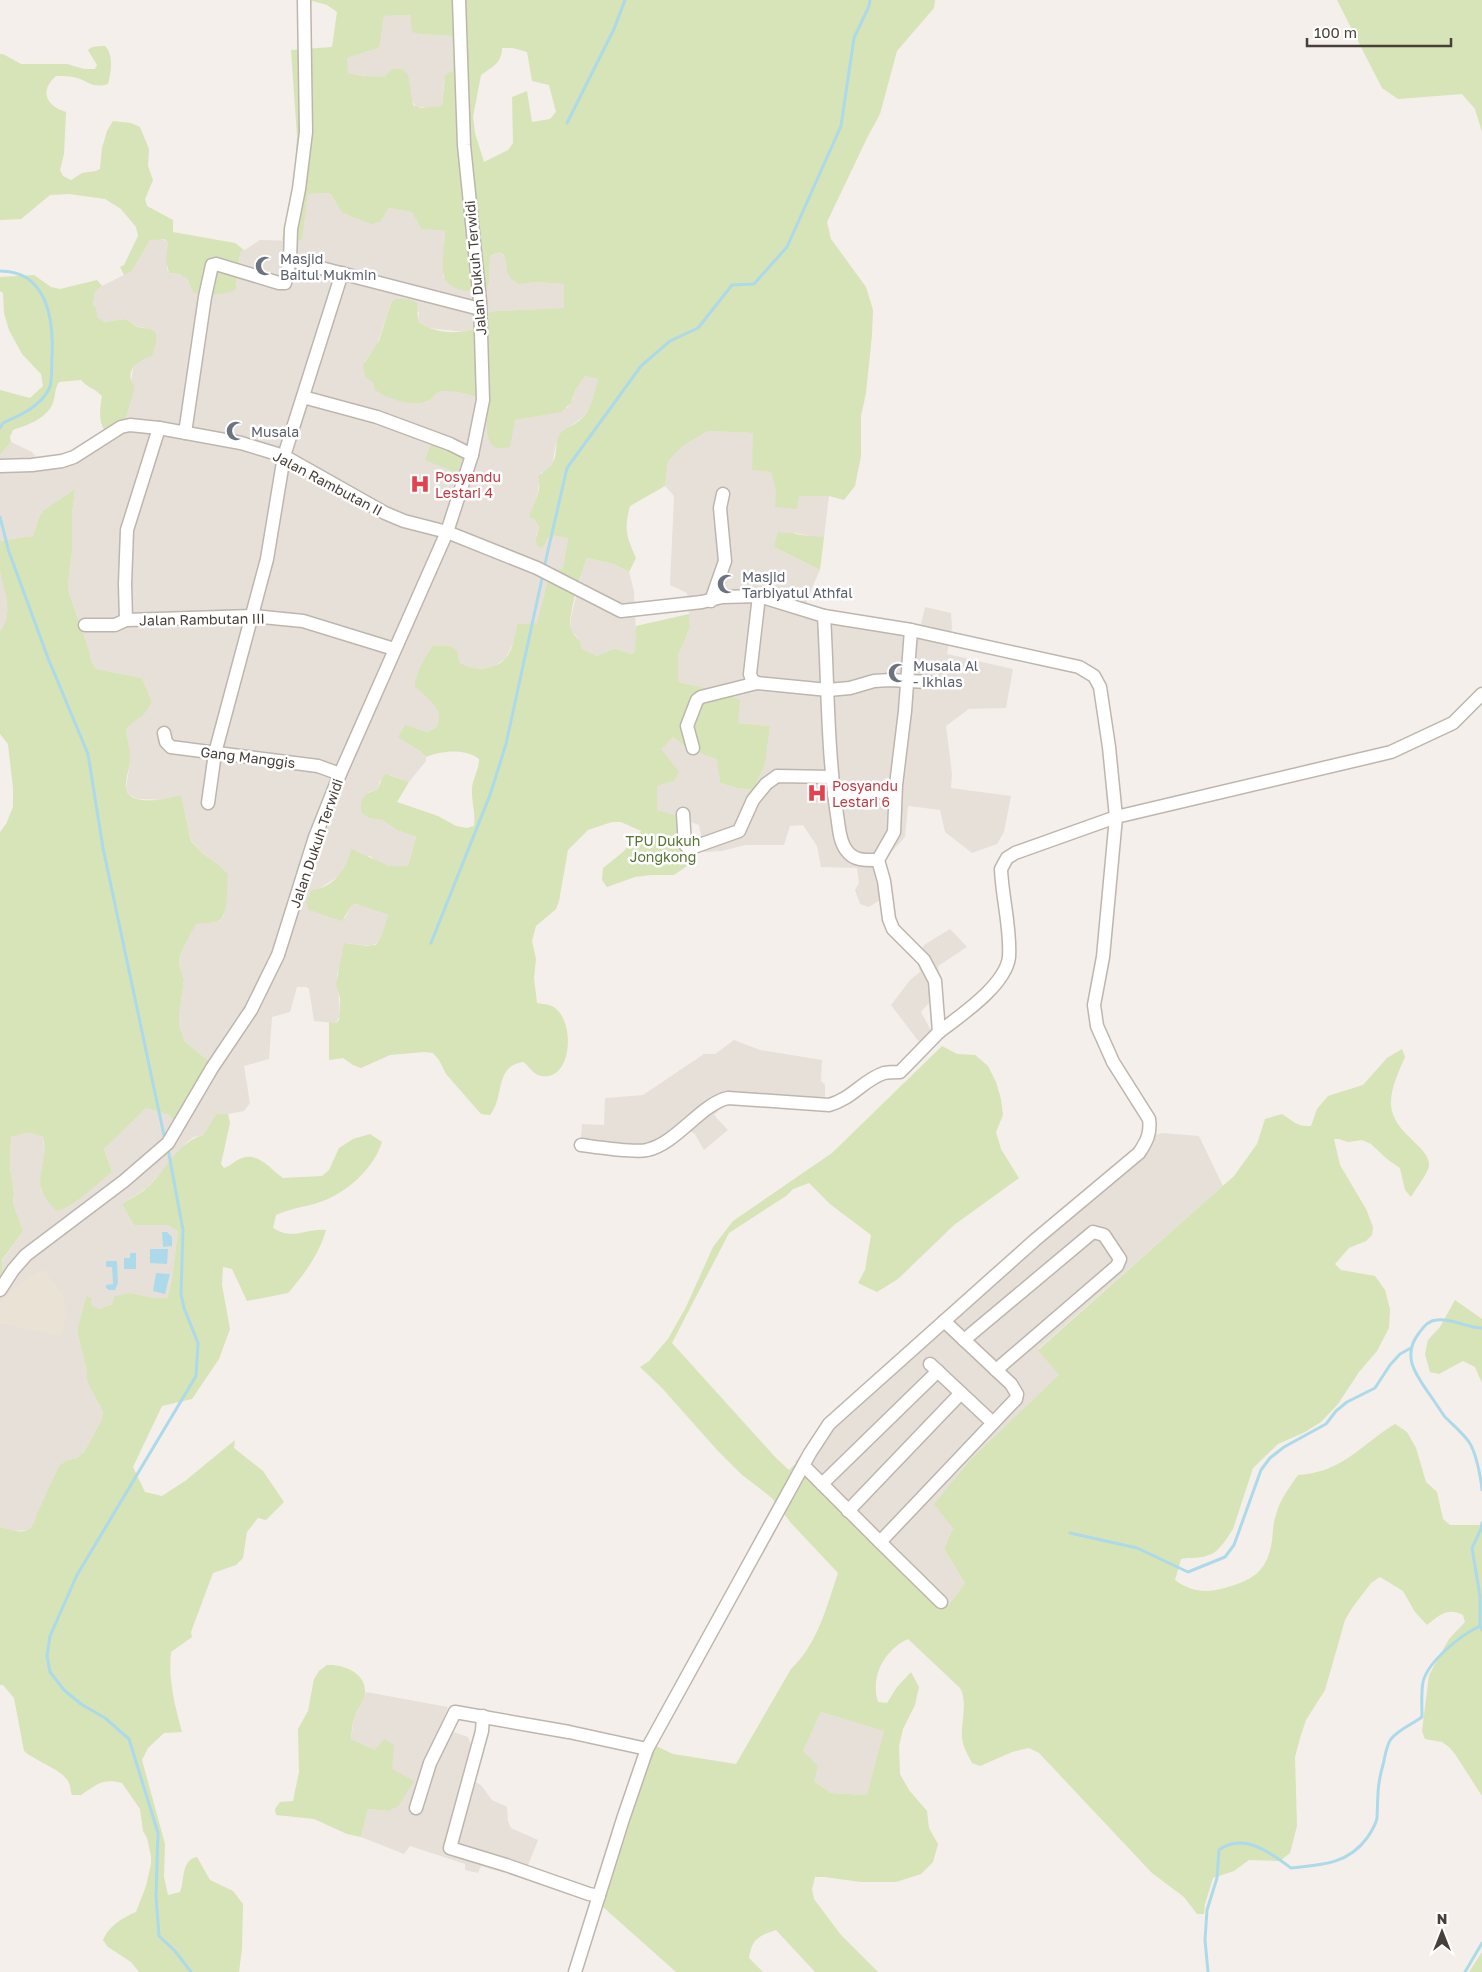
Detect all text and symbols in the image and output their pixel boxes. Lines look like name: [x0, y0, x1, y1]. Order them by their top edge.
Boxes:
scale bar: [1307, 15, 1451, 47]
text: 100 m: [1314, 23, 1357, 41]
street label: Jalan Dukuh Terwidi: [461, 200, 489, 336]
place label: Masjid Baitul Mukmin: [280, 250, 376, 283]
mosque icon: Masjid Baitul Mukmin: [254, 255, 276, 277]
mosque icon: Musala: [225, 420, 247, 442]
place label: Musala: [251, 423, 299, 440]
street label: Jalan Rambutan II: [270, 447, 386, 519]
place label: Posyandu Lestari 4: [435, 468, 501, 501]
hospital icon: Posyandu Lestari 4: [409, 473, 431, 495]
place label: Masjid Tarbiyatul Athfal: [742, 568, 853, 601]
mosque icon: Masjid Tarbiyatul Athfal: [716, 573, 738, 595]
street label: Jalan Rambutan III: [139, 609, 265, 629]
place label: Musala Al - Ikhlas: [913, 657, 978, 690]
mosque icon: Musala Al - Ikhlas: [887, 662, 909, 684]
street label: Gang Manggis: [200, 743, 296, 771]
street label: Jalan Dukuh Terwidi: [286, 776, 346, 910]
place label: Posyandu Lestari 6: [832, 777, 898, 810]
hospital icon: Posyandu Lestari 6: [806, 782, 828, 804]
park label: TPU Dukuh Jongkong: [626, 832, 700, 865]
north arrow: [1417, 1907, 1467, 1957]
text: N: [1437, 1910, 1447, 1927]

